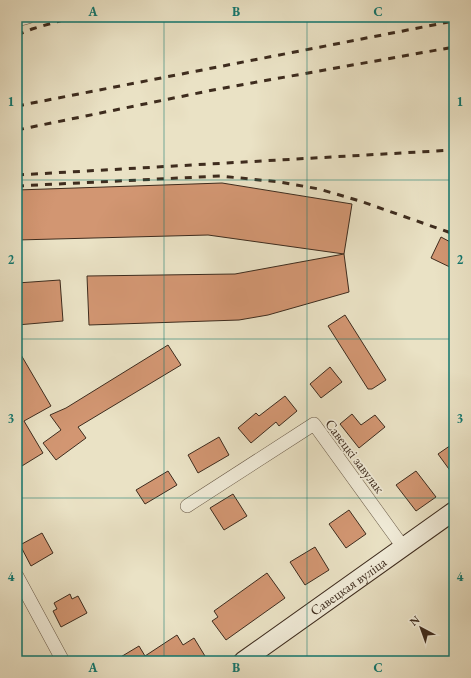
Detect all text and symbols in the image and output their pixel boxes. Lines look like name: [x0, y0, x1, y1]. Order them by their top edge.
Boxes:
text: A: [87, 3, 98, 20]
text: B: [232, 3, 240, 20]
text: C: [373, 3, 383, 20]
text: 1: [8, 93, 15, 110]
text: 1: [457, 93, 464, 110]
text: 2: [8, 251, 15, 268]
text: 2: [457, 251, 464, 268]
text: 3: [8, 410, 15, 427]
text: 3: [457, 410, 464, 427]
street label: Савецкі завулак: [321, 415, 389, 497]
street label: Савецкая вуліца: [306, 553, 390, 620]
text: 4: [8, 568, 15, 585]
text: 4: [457, 568, 464, 585]
north arrow: [401, 608, 441, 648]
text: N: [406, 612, 422, 629]
text: A: [87, 659, 98, 676]
text: B: [232, 659, 240, 676]
text: C: [373, 659, 383, 676]

